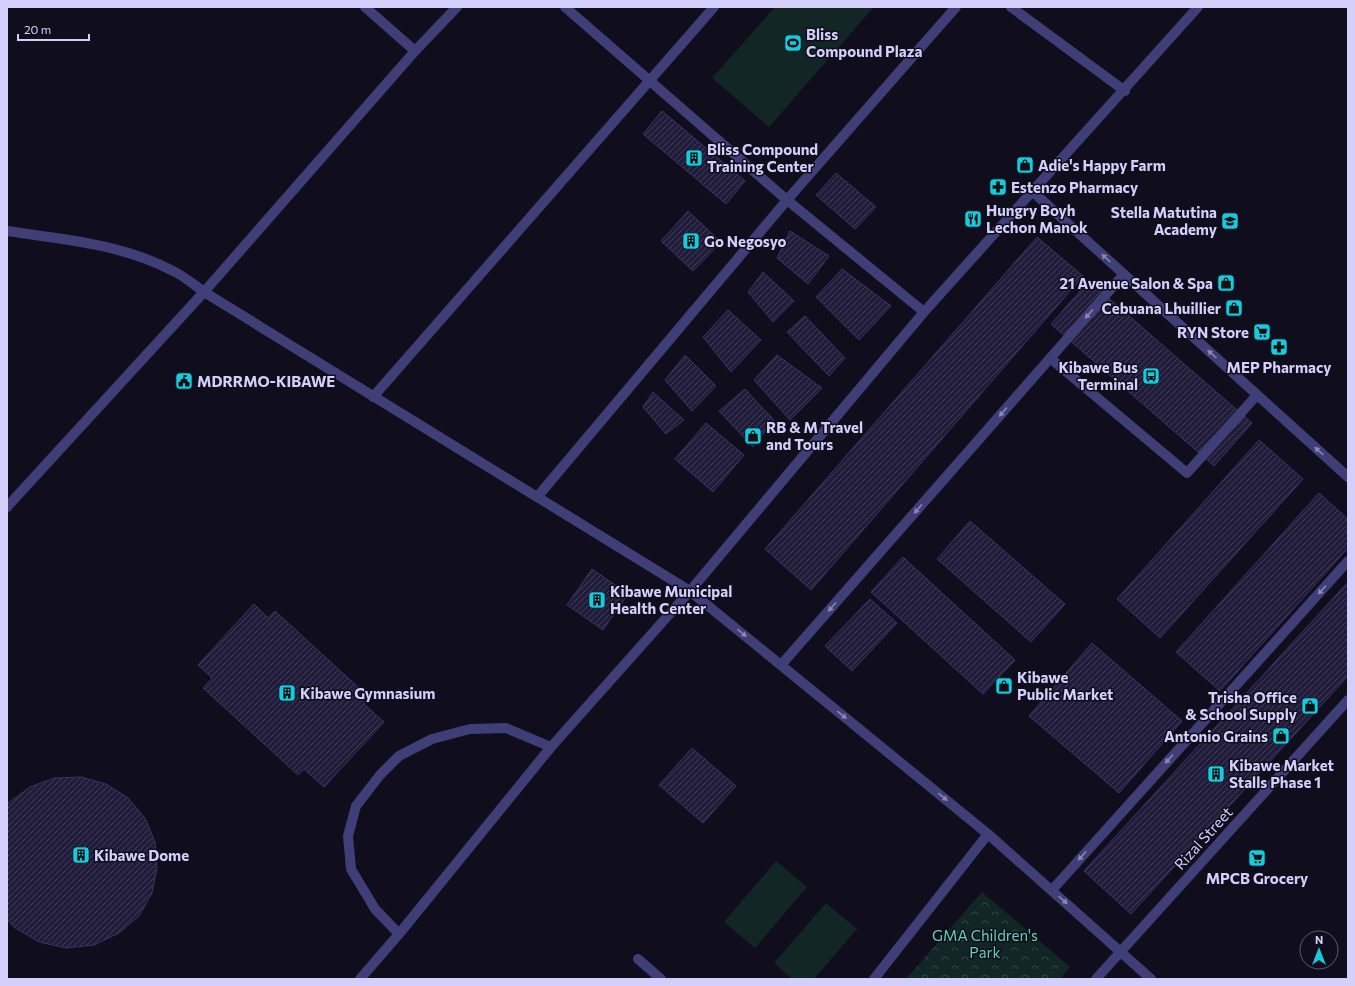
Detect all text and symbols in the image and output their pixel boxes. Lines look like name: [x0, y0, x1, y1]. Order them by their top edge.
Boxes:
scale bar: [18, 16, 89, 42]
text: 20 m: [24, 22, 51, 36]
place label: Bliss Compound Plaza: [806, 25, 922, 60]
sports icon: Bliss Compound Plaza: [783, 33, 803, 53]
place label: Bliss Compound Training Center: [707, 140, 818, 175]
building icon: Bliss Compound Training Center: [684, 148, 704, 168]
shop icon: Adie's Happy Farm: [1015, 155, 1035, 175]
place label: Adie's Happy Farm: [1038, 156, 1166, 174]
pharmacy icon: Estenzo Pharmacy: [988, 177, 1008, 197]
place label: Estenzo Pharmacy: [1011, 178, 1139, 196]
place label: Hungry Boyh Lechon Manok: [986, 201, 1088, 236]
place label: Stella Matutina Academy: [1111, 203, 1218, 238]
restaurant icon: Hungry Boyh Lechon Manok: [963, 209, 983, 229]
school or university icon: Stella Matutina Academy: [1220, 211, 1240, 231]
building icon: Go Negosyo: [681, 231, 701, 251]
place label: Go Negosyo: [704, 232, 787, 250]
one-way arrow: [1101, 253, 1111, 262]
shop icon: 21 Avenue Salon & Spa: [1216, 273, 1236, 293]
place label: 21 Avenue Salon & Spa: [1059, 274, 1213, 292]
shop icon: Cebuana Lhuillier: [1224, 298, 1244, 318]
place label: Cebuana Lhuillier: [1102, 299, 1221, 317]
one-way arrow: [1085, 309, 1094, 319]
supermarket icon: RYN Store: [1252, 322, 1272, 342]
place label: RYN Store: [1177, 323, 1249, 341]
pharmacy icon: MEP Pharmacy: [1269, 337, 1289, 357]
one-way arrow: [1207, 350, 1218, 359]
place label: Kibawe Bus Terminal: [1058, 358, 1138, 393]
place label: MEP Pharmacy: [1227, 358, 1332, 376]
bus stop icon: Kibawe Bus Terminal: [1141, 366, 1161, 386]
public building icon: MDRRMO-KIBAWE: [174, 371, 194, 391]
place label: MDRRMO-KIBAWE: [197, 372, 335, 390]
one-way arrow: [999, 406, 1008, 417]
place label: RB & M Travel and Tours: [766, 418, 863, 453]
shop icon: RB & M Travel and Tours: [743, 426, 763, 446]
one-way arrow: [1314, 446, 1324, 456]
one-way arrow: [913, 504, 922, 515]
place label: Kibawe Municipal Health Center: [610, 582, 732, 617]
one-way arrow: [1317, 585, 1327, 595]
building icon: Kibawe Municipal Health Center: [587, 590, 607, 610]
one-way arrow: [827, 602, 836, 612]
one-way arrow: [736, 629, 747, 638]
place label: Kibawe Public Market: [1017, 668, 1113, 703]
shop icon: Kibawe Public Market: [994, 676, 1014, 696]
building icon: Kibawe Gymnasium: [277, 683, 297, 703]
place label: Kibawe Gymnasium: [300, 684, 435, 702]
place label: Trisha Office & School Supply: [1185, 688, 1298, 723]
shop icon: Trisha Office & School Supply: [1300, 696, 1320, 716]
one-way arrow: [837, 711, 848, 720]
shop icon: Antonio Grains: [1271, 726, 1291, 746]
place label: Antonio Grains: [1164, 727, 1268, 745]
one-way arrow: [1165, 754, 1174, 764]
place label: Kibawe Market Stalls Phase 1: [1229, 756, 1334, 791]
building icon: Kibawe Market Stalls Phase 1: [1206, 764, 1226, 784]
one-way arrow: [938, 793, 949, 802]
street label: Rizal Street: [1170, 803, 1236, 873]
building icon: Kibawe Dome: [71, 845, 91, 865]
place label: Kibawe Dome: [94, 846, 189, 864]
supermarket icon: MPCB Grocery: [1247, 848, 1267, 868]
one-way arrow: [1078, 851, 1087, 861]
place label: MPCB Grocery: [1206, 869, 1309, 887]
one-way arrow: [1058, 896, 1068, 905]
park label: GMA Children's Park: [932, 926, 1038, 961]
north arrow: [1299, 930, 1339, 970]
text: N: [1315, 933, 1323, 946]

